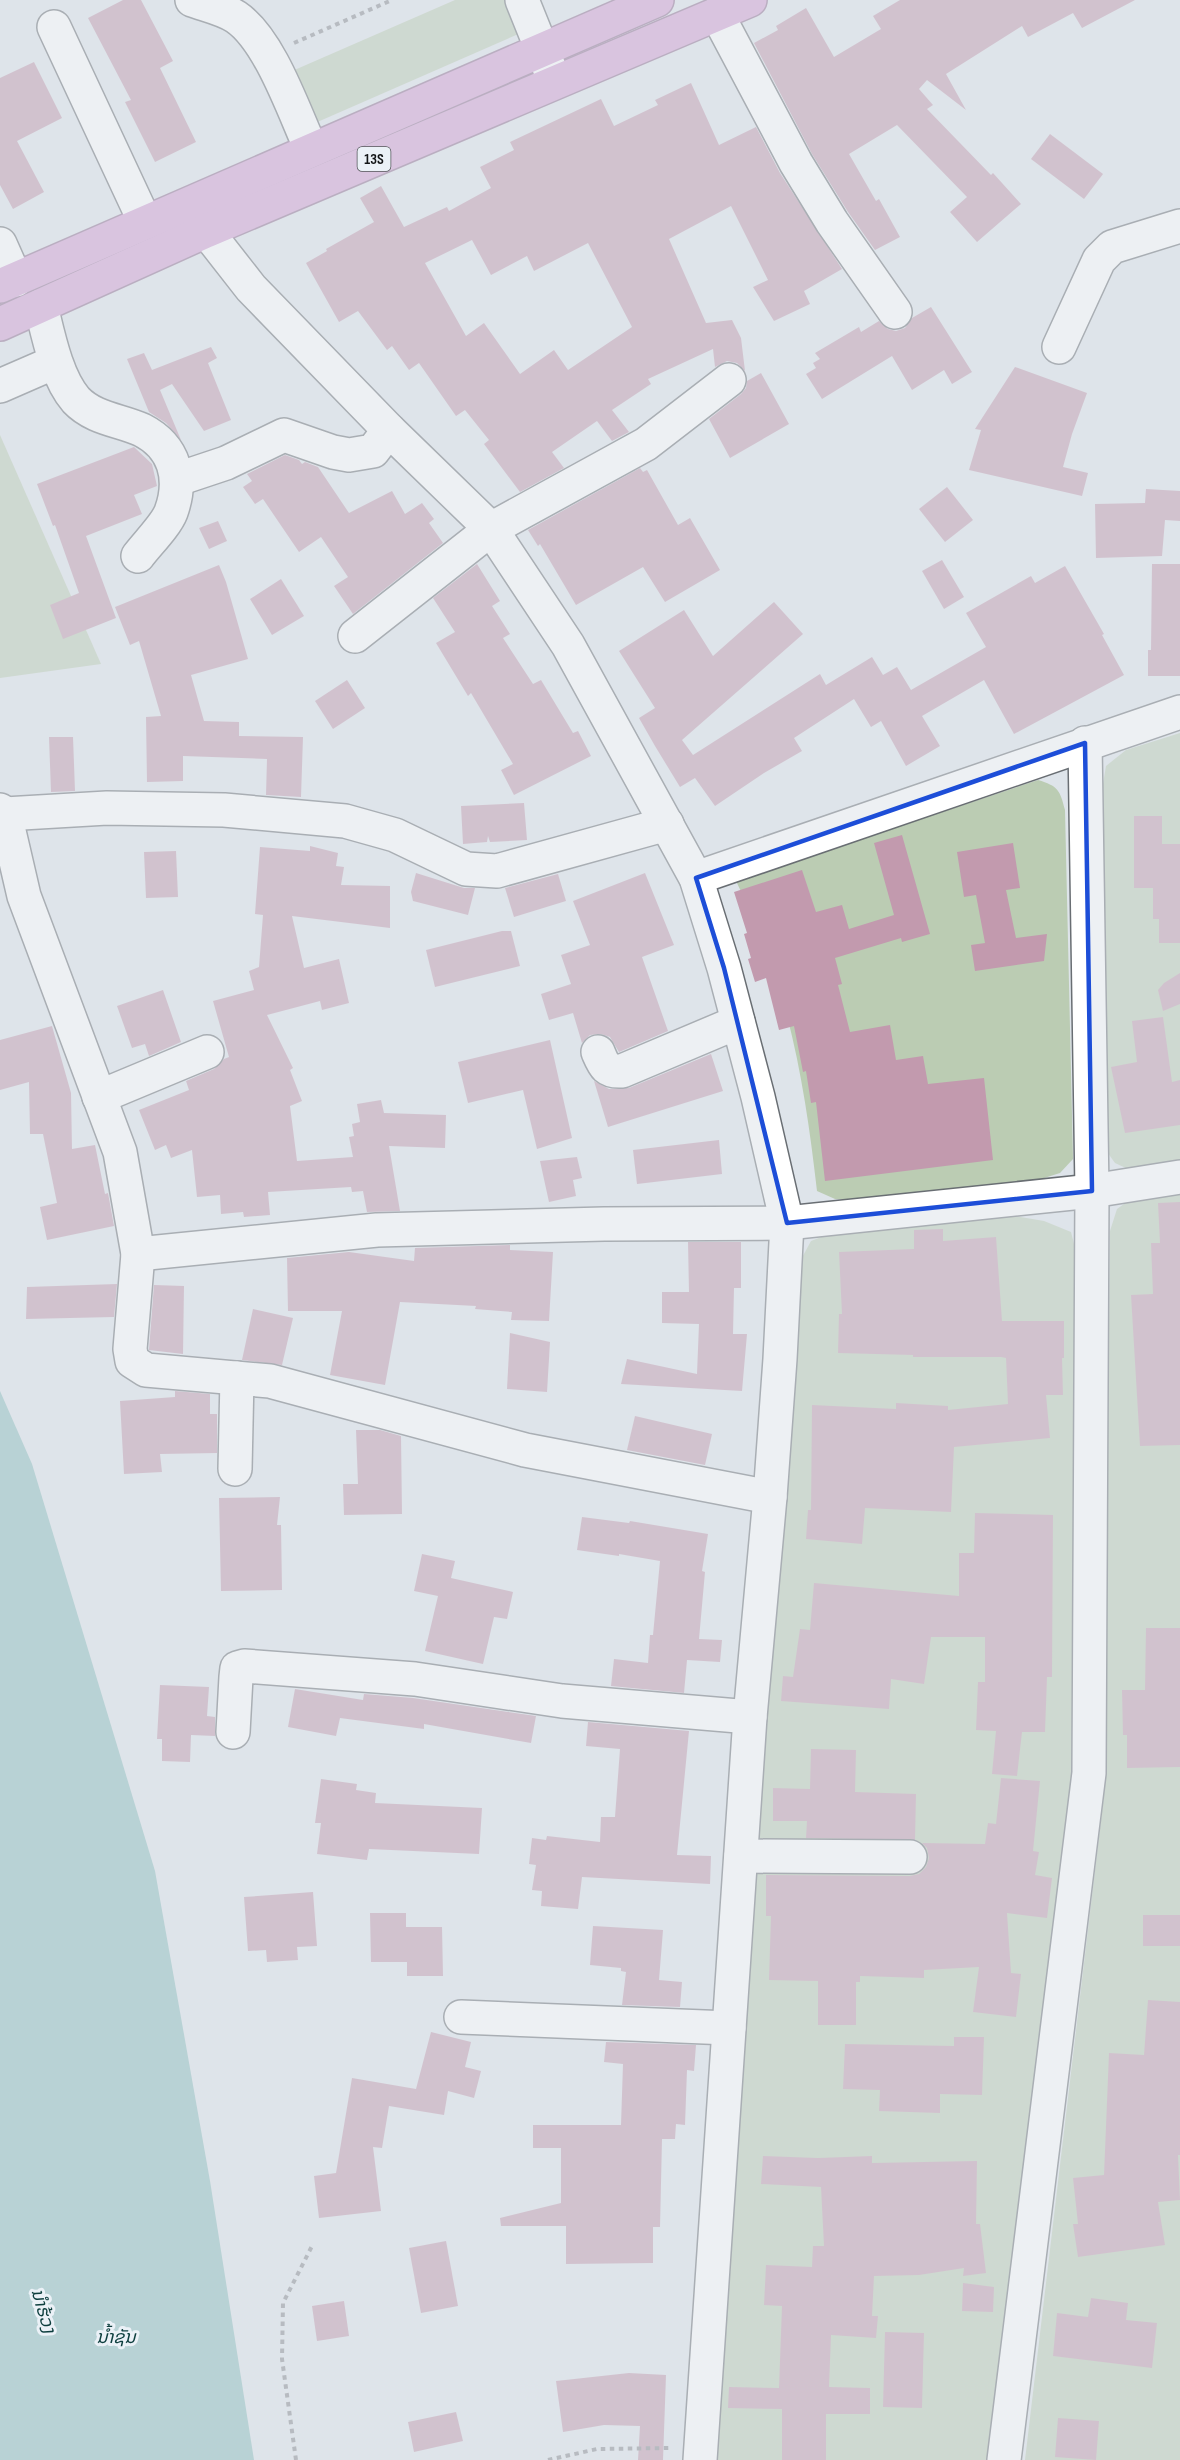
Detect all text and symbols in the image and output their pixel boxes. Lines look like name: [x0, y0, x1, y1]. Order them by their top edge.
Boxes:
road number: 13S: [358, 147, 391, 171]
water label: ນຳ້ຮວງ: [26, 2286, 60, 2337]
water label: ນ້ຳຊັນ: [96, 2323, 137, 2348]

